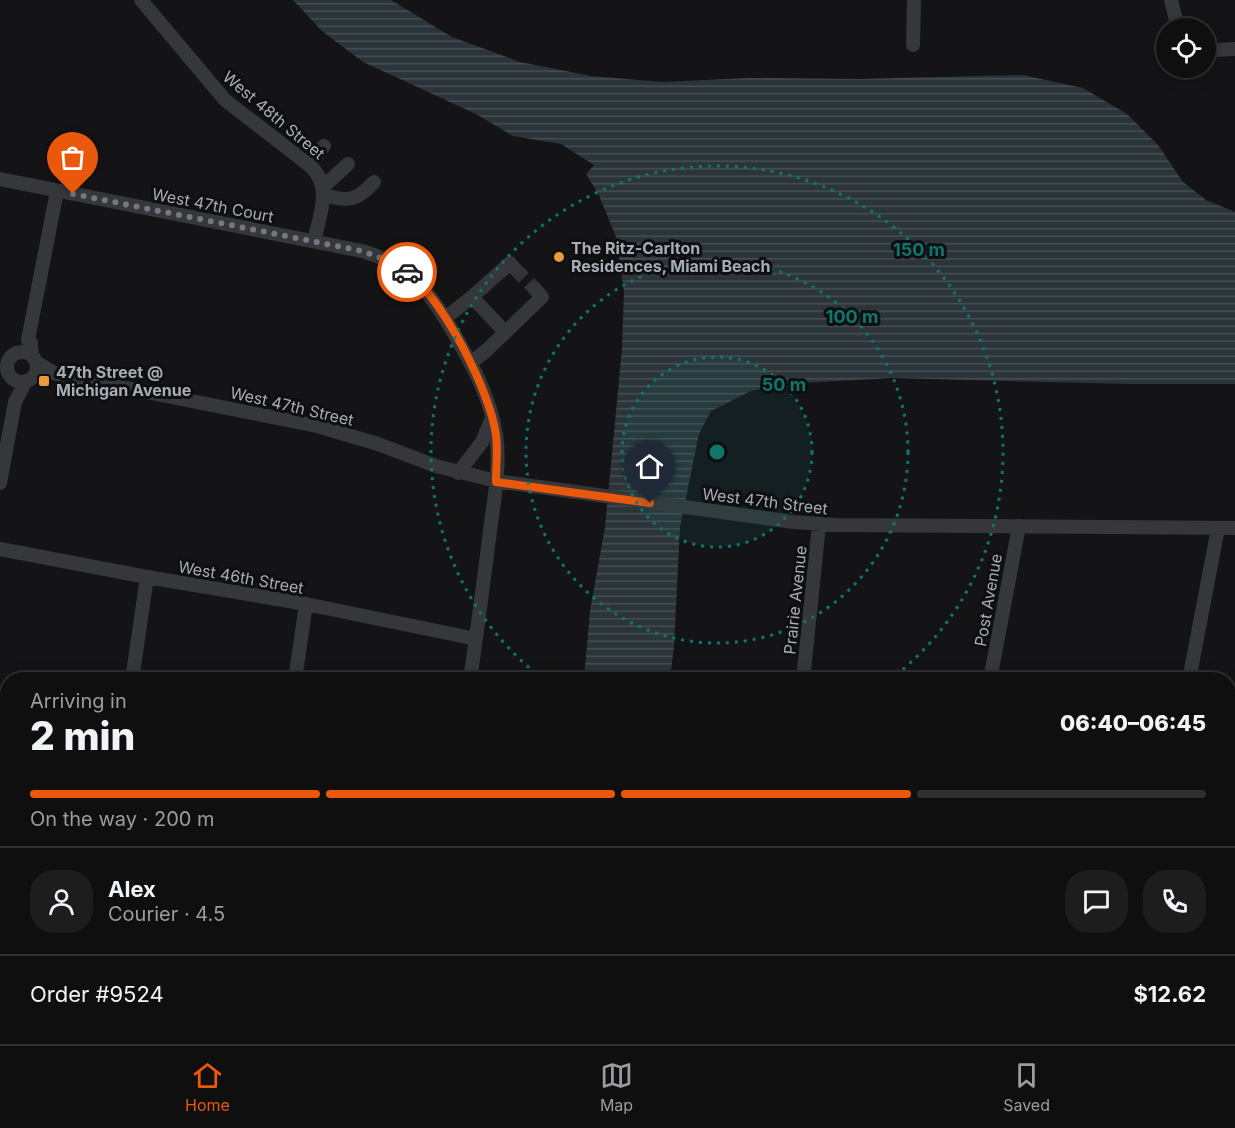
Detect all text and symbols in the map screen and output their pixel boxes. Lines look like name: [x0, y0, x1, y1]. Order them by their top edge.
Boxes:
map controls: [1156, 18, 1216, 78]
button: locate: [1156, 18, 1216, 78]
street label: West 48th Street: [219, 67, 329, 163]
pin: [47, 132, 98, 194]
icon: bag: [56, 141, 89, 174]
street label: West 47th Court: [151, 183, 275, 227]
place label: The Ritz-Carlton Residences, Miami Beach: [571, 238, 770, 276]
text: 150 m: [893, 239, 945, 260]
courier: [377, 242, 437, 302]
marker: The Ritz-Carlton Residences, Miami Beach: [552, 250, 566, 264]
icon: car: [391, 256, 424, 289]
text: 100 m: [826, 306, 878, 327]
place label: 47th Street @ Michigan Avenue: [56, 362, 191, 400]
marker: 47th Street @ Michigan Avenue: [37, 374, 51, 388]
text: 50 m: [762, 374, 806, 395]
street label: West 47th Street: [228, 382, 356, 430]
pin: [624, 441, 675, 503]
centre of rings: [707, 442, 727, 462]
icon: home: [633, 450, 666, 483]
street label: West 47th Street: [701, 483, 829, 519]
street label: Prairie Avenue: [779, 545, 811, 655]
street label: Post Avenue: [970, 552, 1006, 648]
street label: West 46th Street: [177, 556, 305, 598]
text: Arriving in: [30, 689, 127, 713]
text: 06:40–06:45: [1060, 710, 1206, 736]
text: 2 min: [30, 712, 135, 759]
text: On the way · 200 m: [30, 807, 215, 831]
button: person: [30, 870, 93, 933]
button: chat: [1065, 870, 1128, 933]
button: phone: [1143, 870, 1206, 933]
text: Alex: [108, 876, 156, 902]
text: Courier · 4.5: [108, 902, 225, 926]
text: Order #9524: [30, 981, 164, 1007]
text: $12.62: [1133, 981, 1206, 1007]
tab: Home: [185, 1059, 230, 1115]
tab: Map: [600, 1059, 633, 1115]
tab: Saved: [1003, 1059, 1050, 1115]

